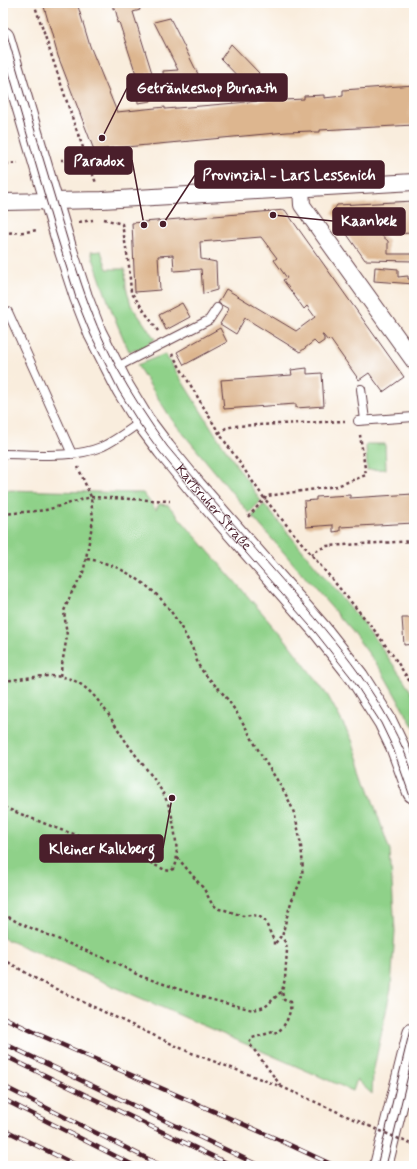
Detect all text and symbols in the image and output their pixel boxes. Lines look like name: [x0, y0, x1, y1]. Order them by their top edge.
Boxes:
callout: Getränkeshop Burnath: [127, 74, 287, 101]
text: Getränkeshop Burnath: [137, 79, 278, 99]
callout: Paradox: [65, 147, 132, 174]
text: Paradox: [73, 152, 125, 172]
callout: Provinzial - Lars Lessenich: [195, 161, 384, 188]
text: Provinzial - Lars Lessenich: [202, 166, 376, 186]
callout: Kaanbek: [333, 208, 405, 235]
text: Kaanbek: [341, 212, 397, 232]
street label: Karlsruher Straße: [171, 461, 256, 554]
callout: Kleiner Kalkberg: [40, 835, 163, 862]
text: Kleiner Kalkberg: [49, 840, 155, 862]

